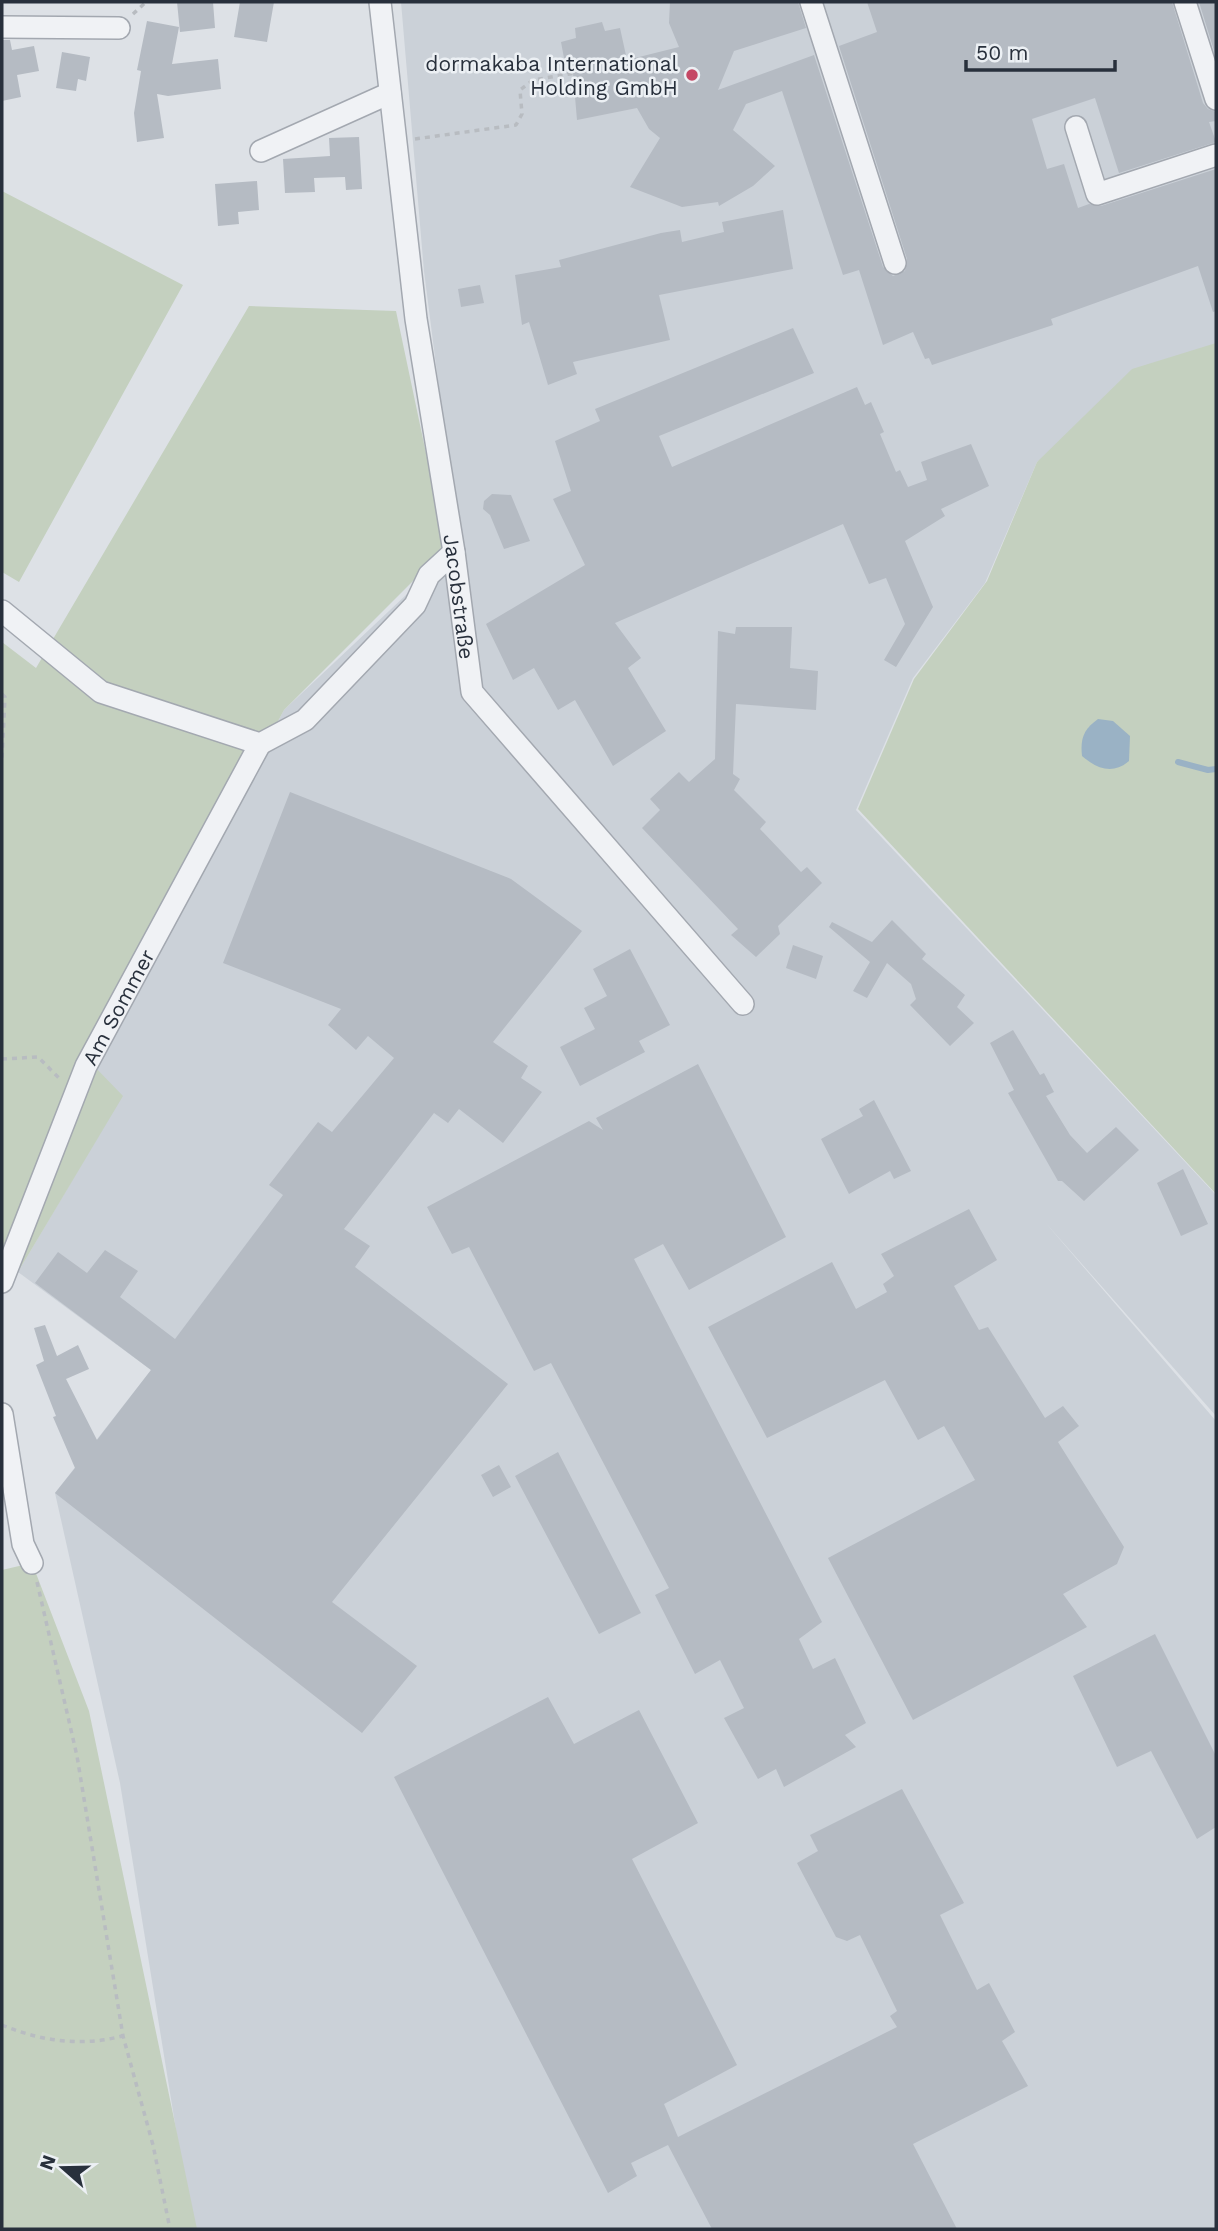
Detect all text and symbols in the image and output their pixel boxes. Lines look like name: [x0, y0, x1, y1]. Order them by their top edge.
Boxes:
scale bar: [966, 28, 1115, 72]
text: 50 m: [976, 40, 1028, 65]
place label: dormakaba International Holding GmbH: [425, 51, 679, 100]
marker: dormakaba International Holding GmbH: [684, 67, 700, 83]
street label: Jacobstraße: [439, 532, 480, 661]
street label: Am Sommer: [77, 944, 160, 1069]
north arrow: [28, 2133, 98, 2203]
text: N: [34, 2152, 61, 2173]

